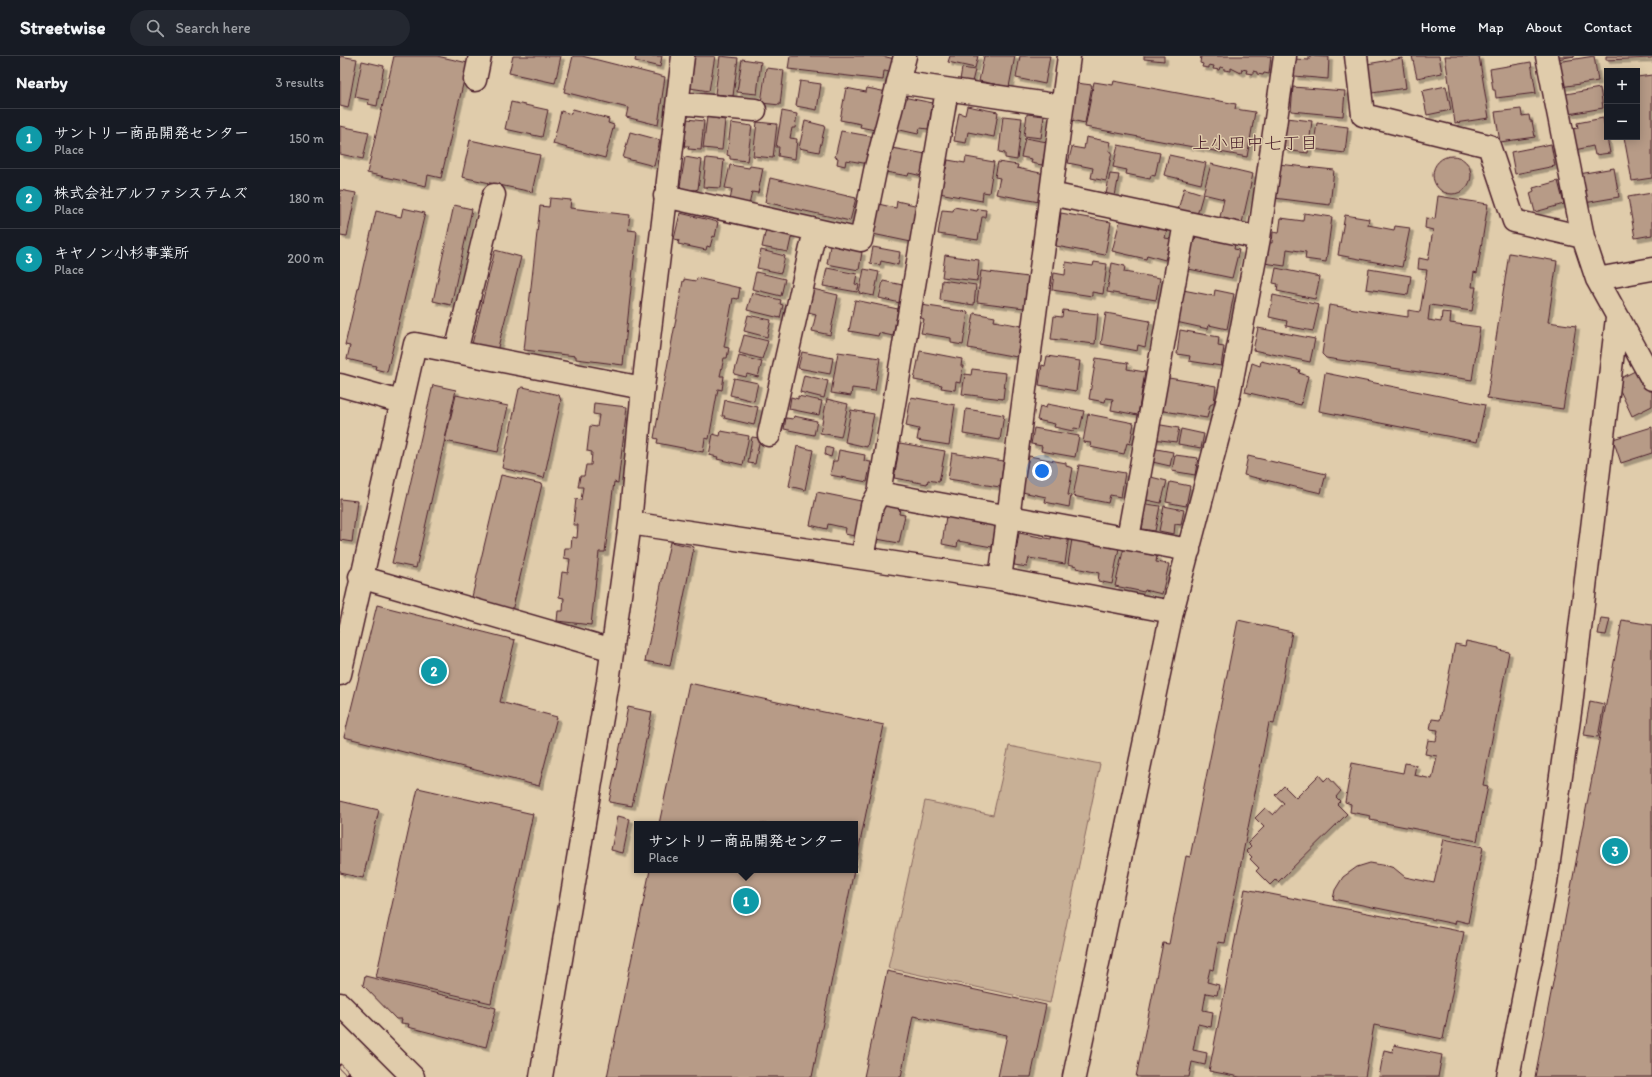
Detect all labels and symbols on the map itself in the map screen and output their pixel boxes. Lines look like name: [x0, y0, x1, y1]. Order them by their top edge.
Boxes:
district label: 上小田中七丁目: [1192, 132, 1318, 154]
your location: [1032, 461, 1052, 481]
pin: 2: [421, 656, 447, 686]
pin: 3: [1602, 836, 1628, 866]
pin: 1: [733, 886, 759, 916]

